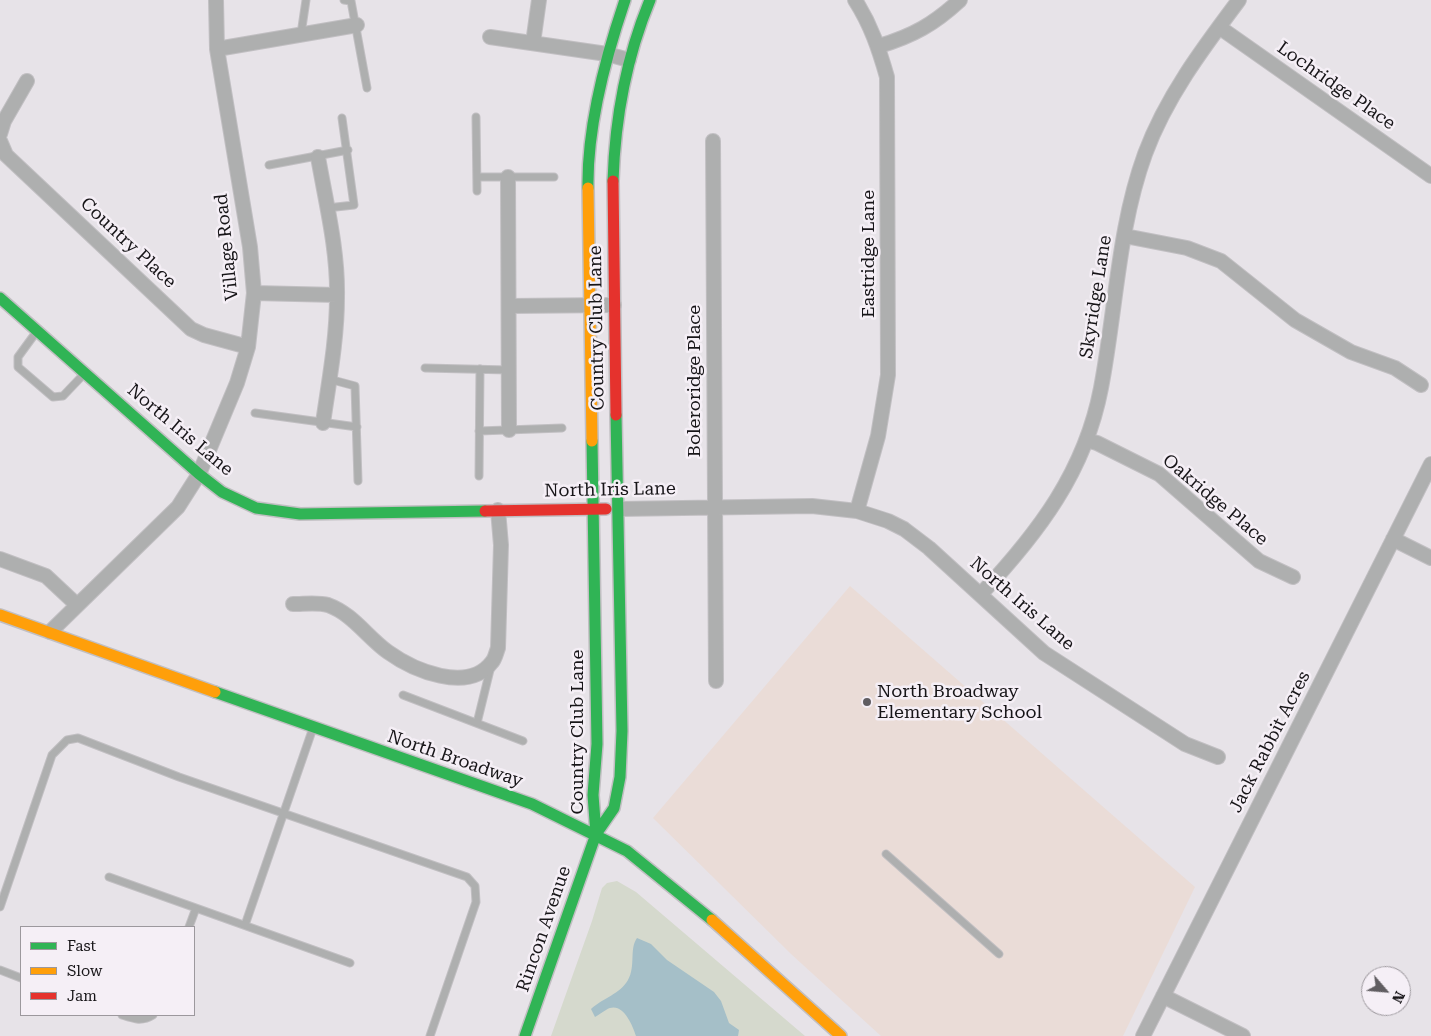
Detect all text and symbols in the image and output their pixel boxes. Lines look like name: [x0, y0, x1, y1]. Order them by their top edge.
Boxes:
street label: Lochridge Place: [1273, 37, 1399, 135]
street label: Eastridge Lane: [858, 190, 880, 318]
street label: Village Road: [211, 192, 243, 302]
street label: Country Place: [76, 193, 180, 293]
street label: Skyridge Lane: [1076, 234, 1116, 360]
street label: Country Club Lane: [585, 245, 609, 411]
street label: Boleroridge Place: [684, 305, 706, 457]
street label: North Iris Lane: [123, 379, 237, 481]
street label: Oakridge Place: [1158, 450, 1272, 550]
street label: North Iris Lane: [544, 478, 676, 502]
street label: North Iris Lane: [965, 553, 1079, 655]
street label: Country Club Lane: [567, 650, 589, 814]
street label: Jack Rabbit Acres: [1225, 668, 1315, 816]
place label: North Broadway Elementary School: [877, 681, 1042, 724]
marker: North Broadway Elementary School: [861, 696, 873, 708]
street label: North Broadway: [385, 726, 525, 792]
street label: Rincon Avenue: [512, 863, 576, 995]
legend: [20, 926, 195, 1016]
text: Fast: [67, 937, 96, 955]
text: Slow: [67, 962, 102, 980]
north arrow: [1361, 966, 1411, 1016]
text: Jam: [67, 987, 97, 1005]
text: N: [1389, 989, 1408, 1006]

